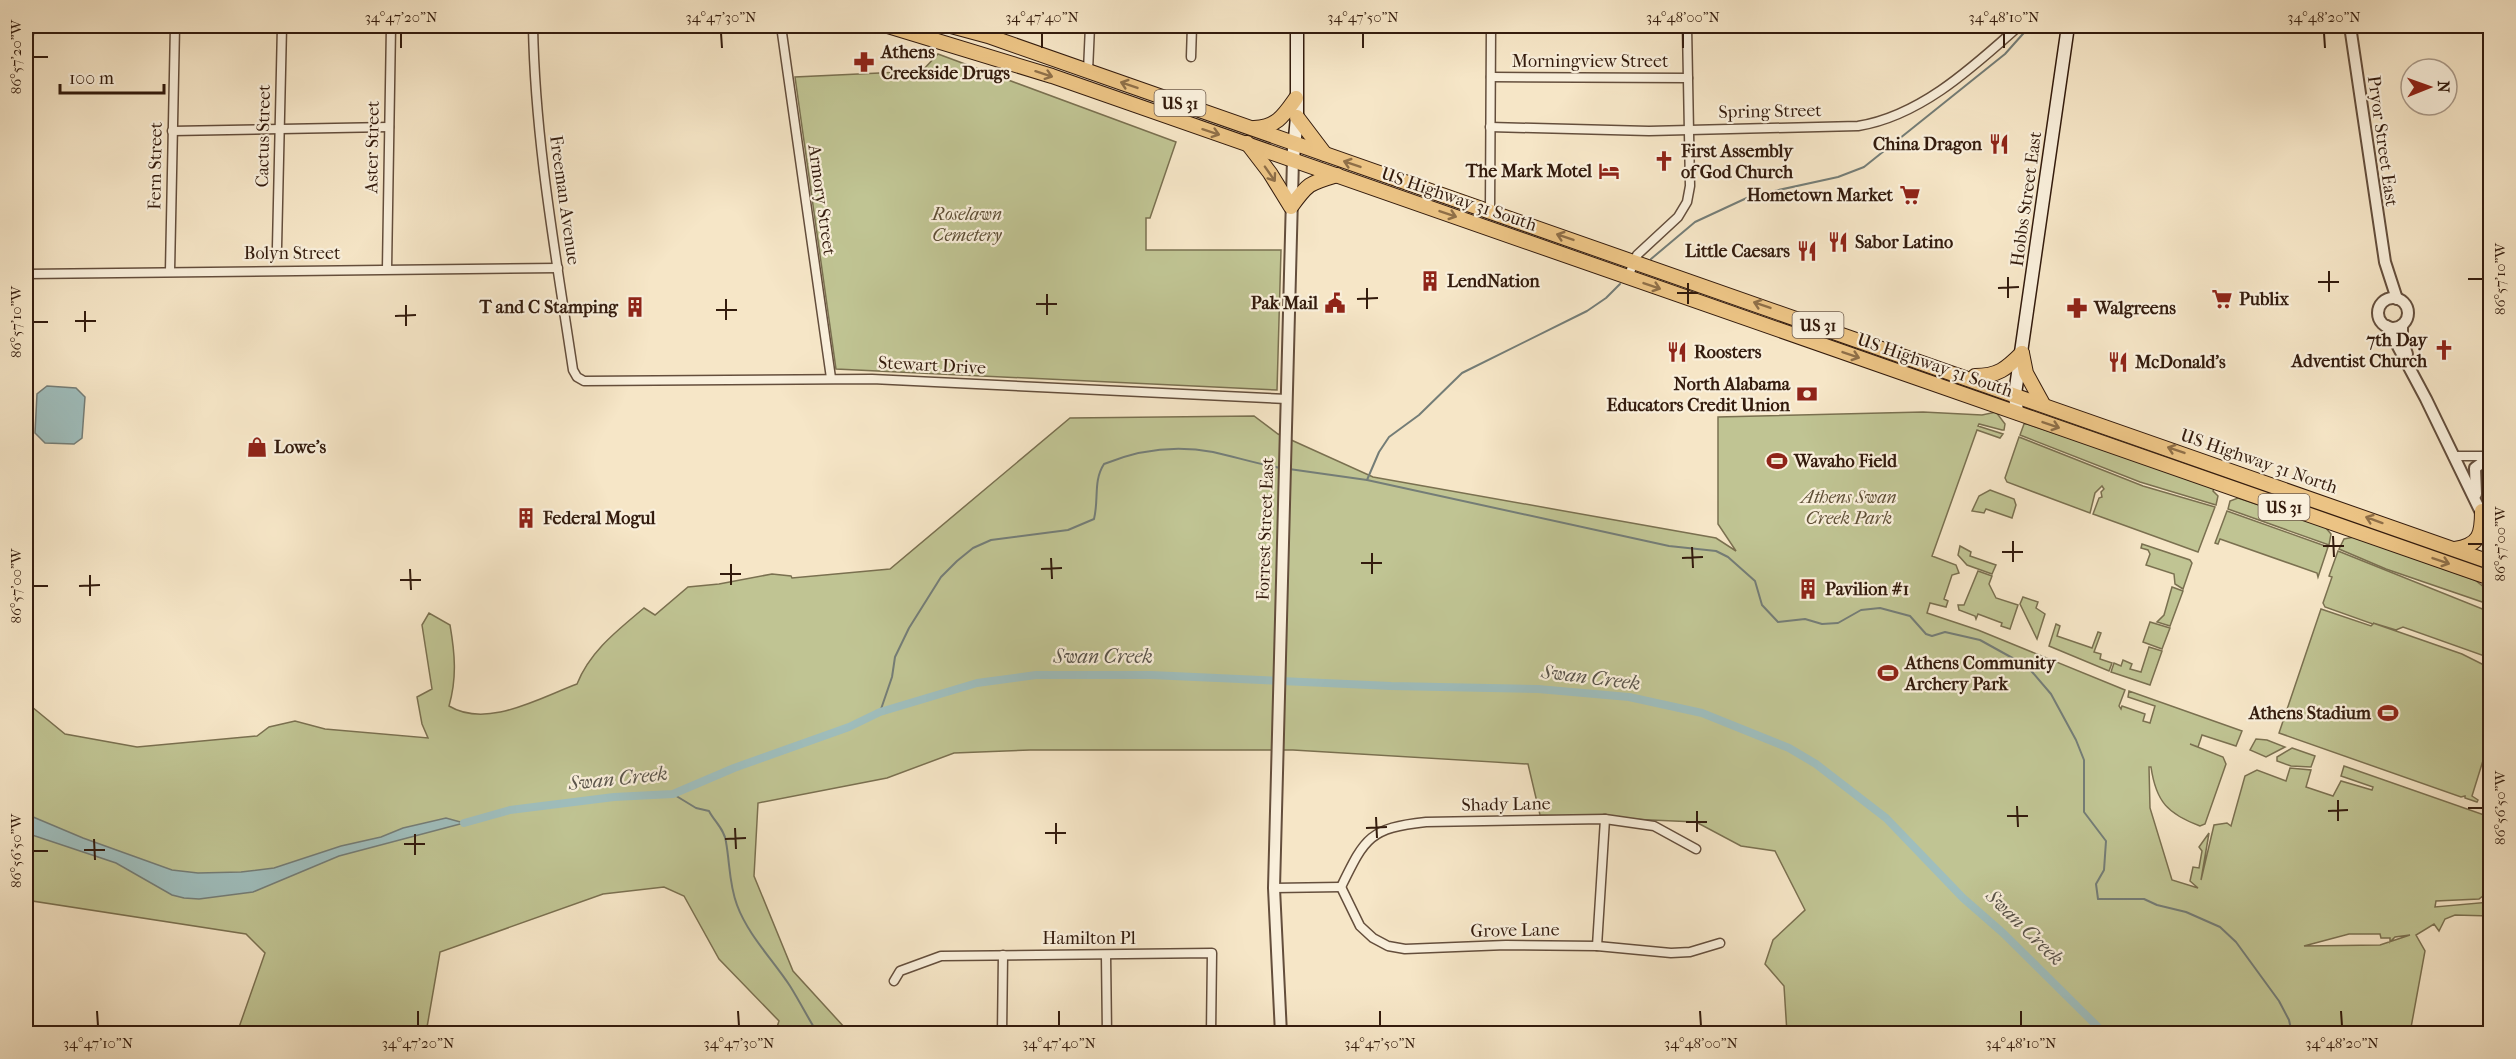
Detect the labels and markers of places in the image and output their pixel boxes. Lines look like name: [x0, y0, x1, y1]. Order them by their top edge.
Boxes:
place label: Athens Creekside Drugs: [880, 42, 1010, 84]
pharmacy icon: Athens Creekside Drugs: [852, 50, 876, 74]
restaurant icon: China Dragon: [1987, 132, 2011, 156]
place label: China Dragon: [1873, 134, 1983, 155]
place label: First Assembly of God Church: [1680, 141, 1794, 183]
church icon: First Assembly of God Church: [1652, 149, 1676, 173]
hotel icon: The Mark Motel: [1597, 159, 1621, 183]
place label: The Mark Motel: [1465, 161, 1593, 182]
supermarket icon: Hometown Market: [1898, 183, 1922, 207]
place label: Hometown Market: [1747, 185, 1894, 206]
restaurant icon: Sabor Latino: [1826, 230, 1850, 254]
place label: Sabor Latino: [1855, 232, 1953, 253]
restaurant icon: Little Caesars: [1795, 239, 1819, 263]
place label: Little Caesars: [1685, 241, 1790, 262]
building icon: LendNation: [1418, 269, 1442, 293]
place label: LendNation: [1447, 271, 1540, 292]
supermarket icon: Publix: [2210, 287, 2234, 311]
place label: Publix: [2239, 289, 2290, 310]
public building icon: Pak Mail: [1323, 291, 1347, 315]
place label: Pak Mail: [1251, 293, 1319, 314]
building icon: T and C Stamping: [623, 295, 647, 319]
pharmacy icon: Walgreens: [2065, 296, 2089, 320]
place label: T and C Stamping: [479, 297, 619, 318]
place label: Walgreens: [2093, 298, 2176, 319]
place label: 7th Day Adventist Church: [2290, 330, 2428, 372]
church icon: 7th Day Adventist Church: [2432, 338, 2456, 362]
restaurant icon: Roosters: [1665, 340, 1689, 364]
place label: Roosters: [1694, 342, 1762, 363]
restaurant icon: McDonald's: [2106, 350, 2130, 374]
place label: McDonald's: [2134, 352, 2226, 373]
place label: North Alabama Educators Credit Union: [1606, 374, 1791, 416]
bank icon: North Alabama Educators Credit Union: [1795, 382, 1819, 406]
shop icon: Lowe's: [245, 435, 269, 459]
place label: Lowe's: [274, 437, 326, 458]
sports icon: Wavaho Field: [1765, 449, 1789, 473]
place label: Wavaho Field: [1793, 451, 1898, 472]
building icon: Federal Mogul: [514, 506, 538, 530]
place label: Federal Mogul: [542, 508, 656, 529]
building icon: Pavilion #1: [1796, 577, 1820, 601]
place label: Pavilion #1: [1825, 579, 1909, 600]
place label: Athens Community Archery Park: [1904, 653, 2057, 695]
sports icon: Athens Community Archery Park: [1876, 661, 1900, 685]
sports icon: Athens Stadium: [2376, 701, 2400, 725]
place label: Athens Stadium: [2248, 703, 2372, 724]

